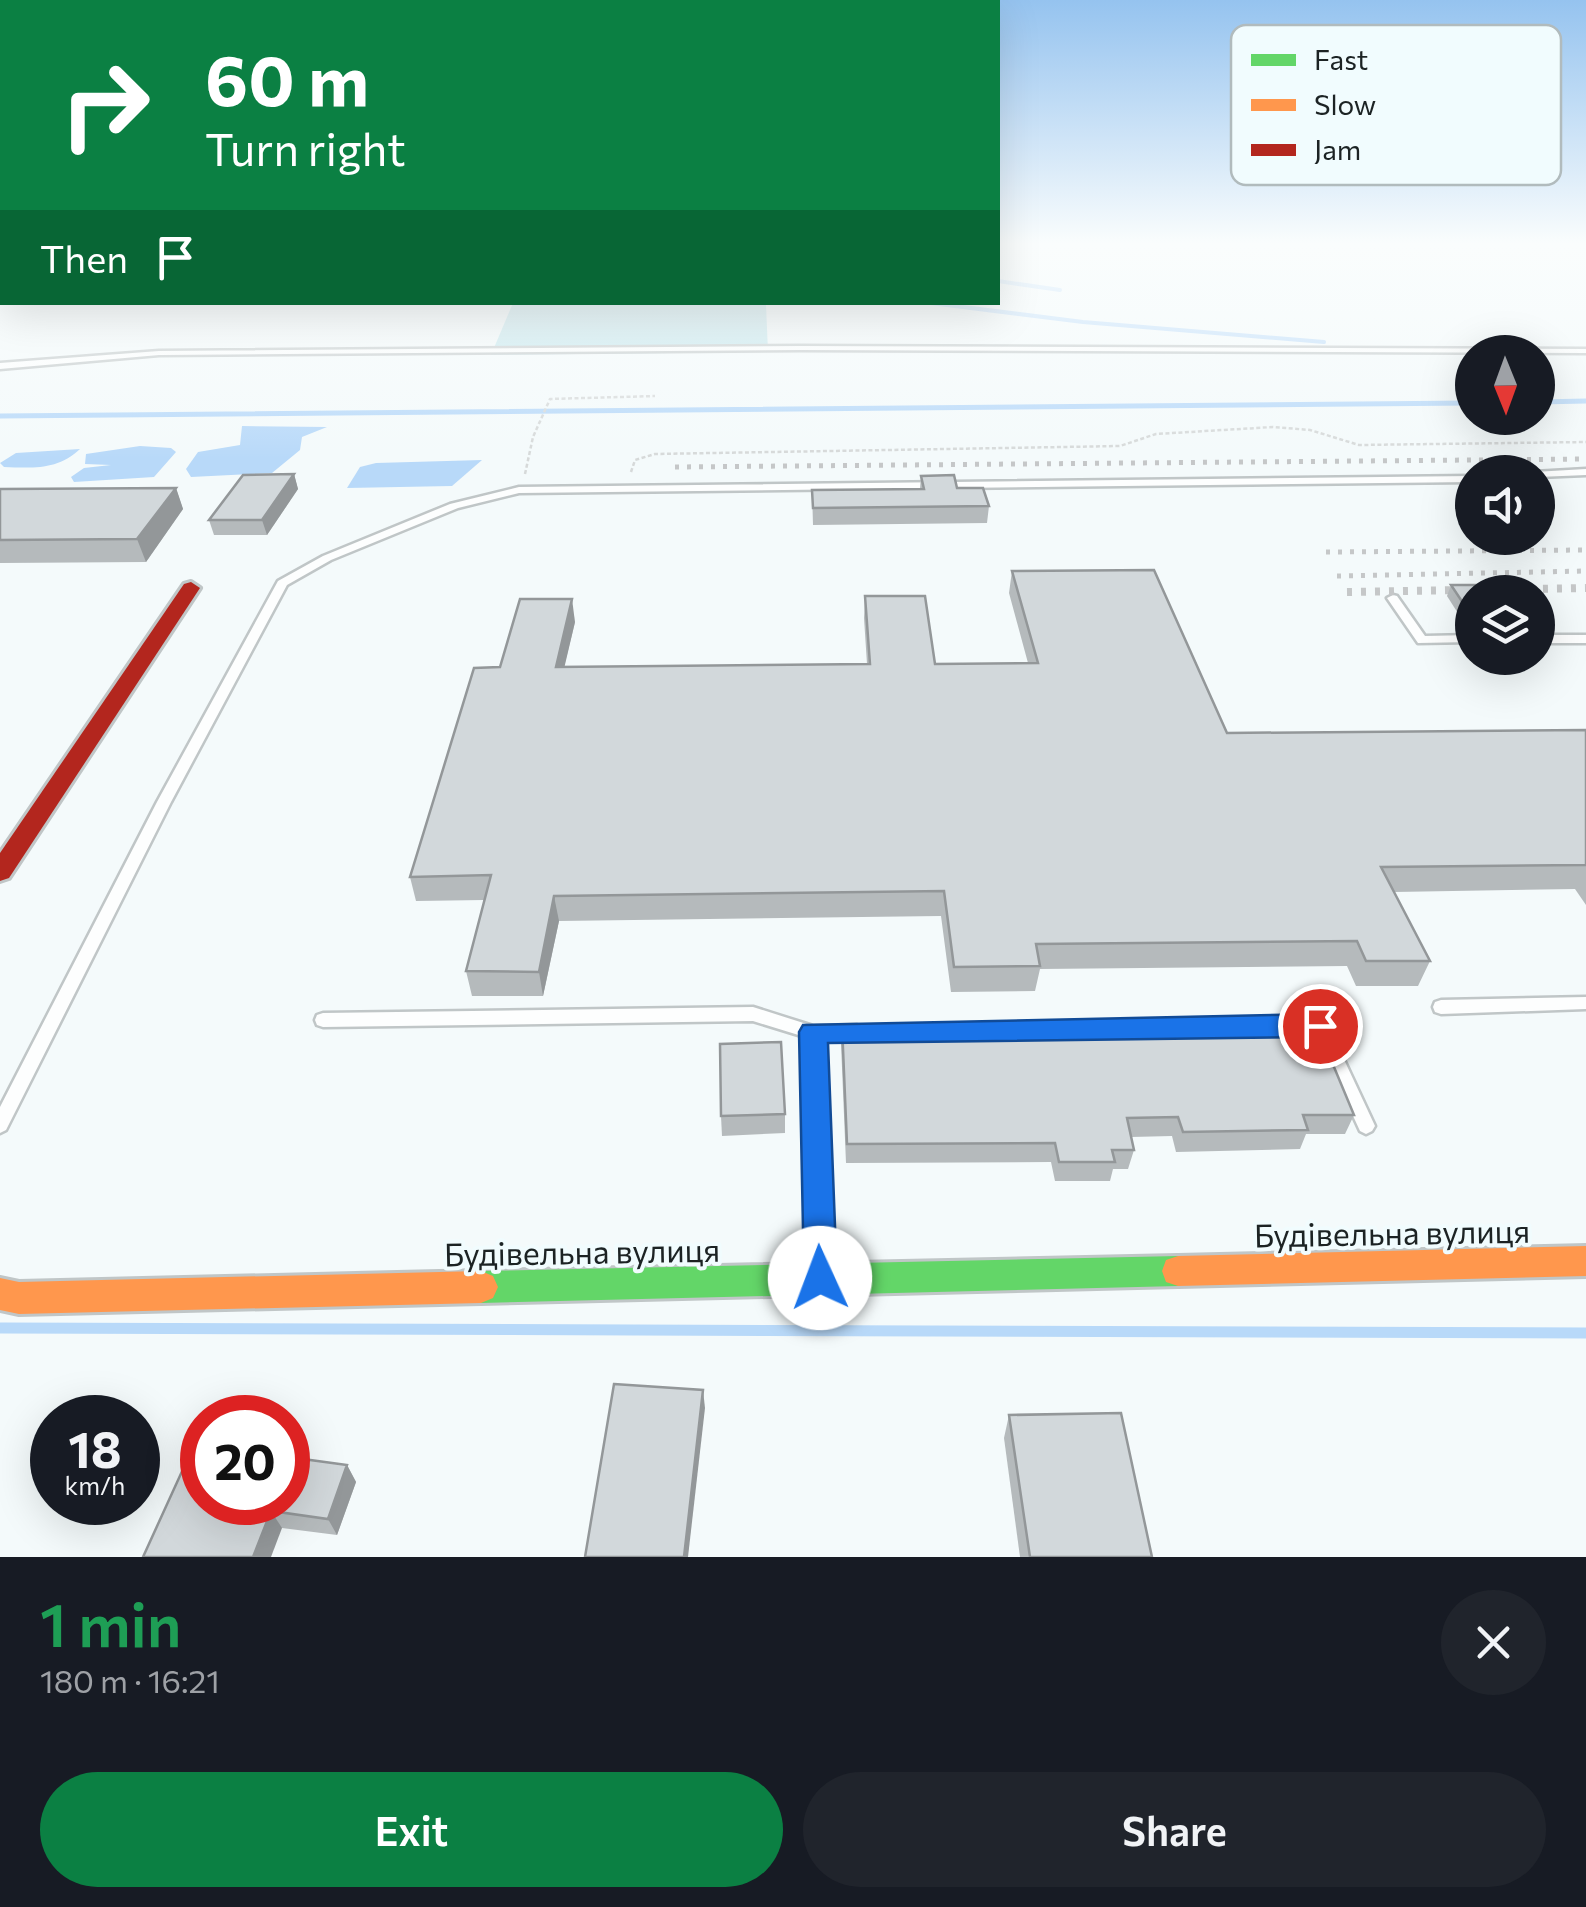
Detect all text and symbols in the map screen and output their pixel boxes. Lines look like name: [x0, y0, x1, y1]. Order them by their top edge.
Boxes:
legend: [1231, 25, 1561, 185]
text: 60 m: [205, 35, 369, 120]
icon: right: [40, 40, 170, 170]
text: Fast: [1314, 42, 1368, 76]
text: Slow: [1314, 87, 1376, 121]
text: Turn right: [205, 120, 406, 175]
text: Jam: [1314, 132, 1361, 166]
icon: arrive: [148, 230, 203, 285]
text: Then: [40, 234, 128, 281]
north arrow: [1455, 335, 1555, 435]
map controls: [1455, 335, 1555, 675]
button: sound: [1455, 455, 1555, 555]
button: layers: [1455, 575, 1555, 675]
pin: [1278, 984, 1363, 1069]
icon: arrive: [1293, 999, 1348, 1054]
street label: Будівельна вулиця: [1254, 1210, 1530, 1254]
position arrow: [768, 1226, 872, 1330]
street label: Будівельна вулиця: [444, 1229, 720, 1273]
speed limit sign: 20: [180, 1395, 310, 1525]
text: 18: [68, 1417, 122, 1478]
text: km/h: [65, 1470, 125, 1500]
text: 1 min: [40, 1586, 181, 1659]
button: close: [1441, 1590, 1546, 1695]
text: 180 m · 16:21: [40, 1660, 220, 1700]
button: Exit: [40, 1772, 783, 1887]
button: Share: [803, 1772, 1546, 1887]

